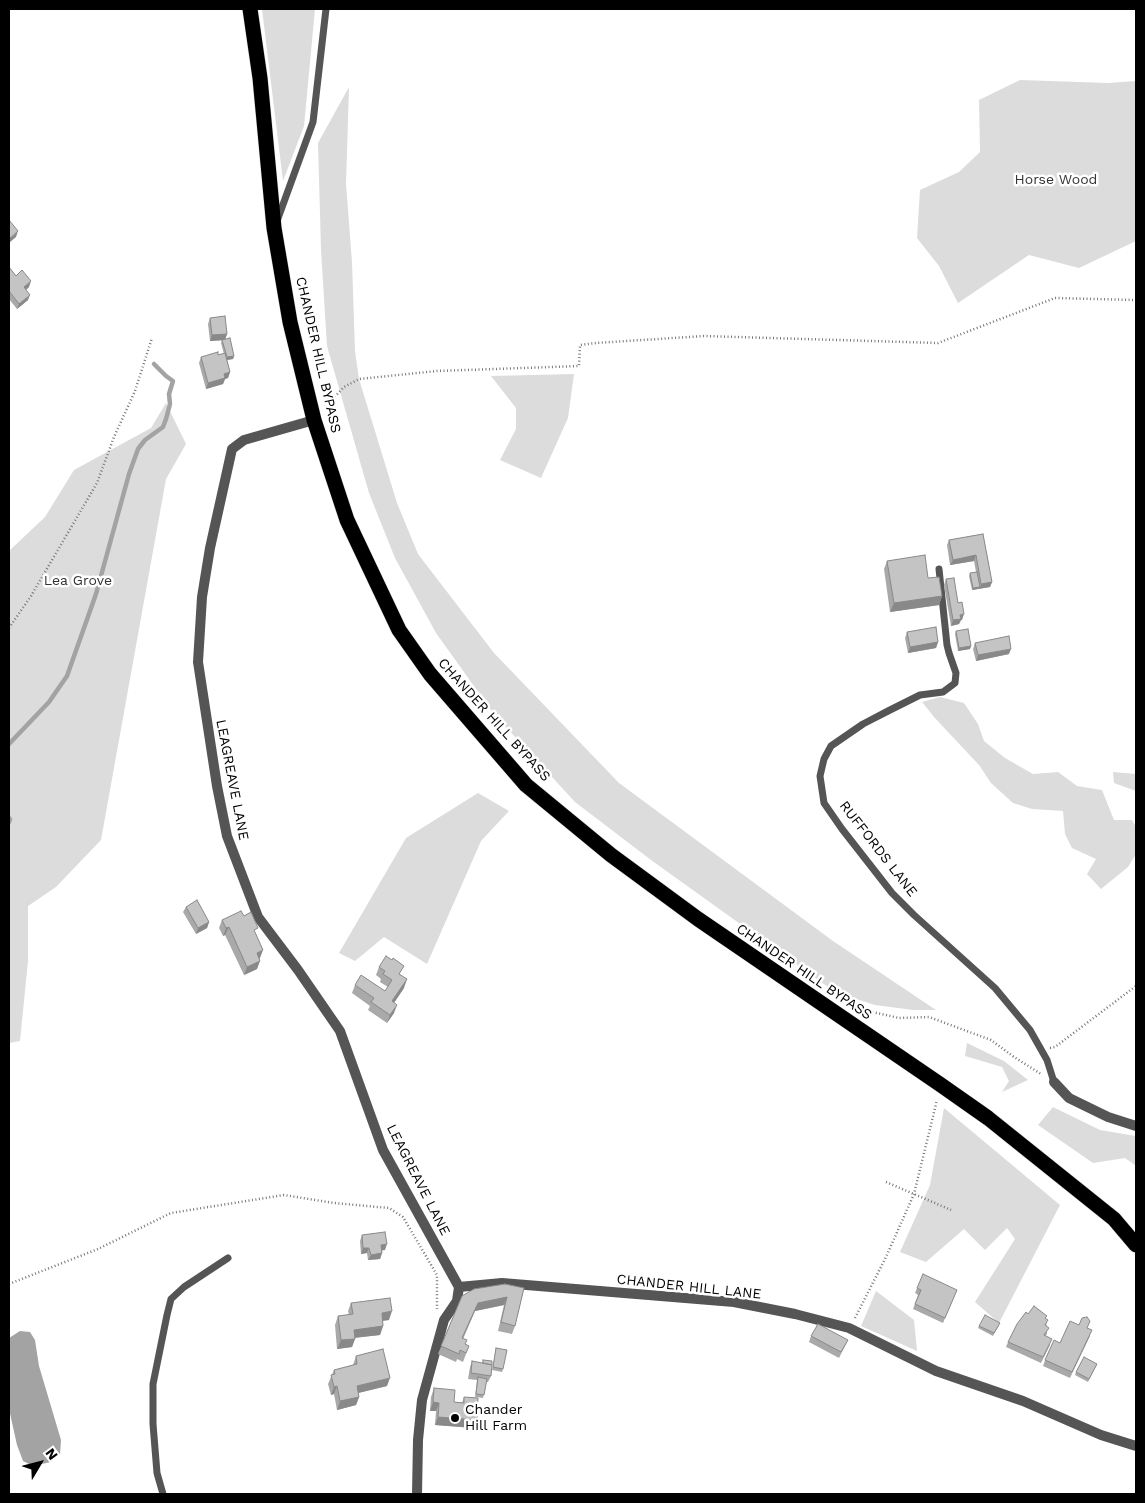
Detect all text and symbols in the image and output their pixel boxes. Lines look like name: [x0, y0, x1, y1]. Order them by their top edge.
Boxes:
park label: Horse Wood: [1015, 172, 1097, 188]
street label: CHANDER HILL BYPASS: [292, 275, 344, 435]
park label: Lea Grove: [44, 573, 112, 589]
street label: CHANDER HILL BYPASS: [434, 655, 554, 785]
street label: LEAGREAVE LANE: [212, 718, 252, 842]
street label: RUFFORDS LANE: [835, 798, 921, 900]
street label: CHANDER HILL BYPASS: [733, 920, 875, 1024]
street label: LEAGREAVE LANE: [383, 1122, 453, 1238]
street label: CHANDER HILL LANE: [616, 1271, 762, 1303]
place label: Chander Hill Farm: [465, 1402, 527, 1434]
marker: Chander Hill Farm: [449, 1412, 461, 1424]
north arrow: [15, 1438, 65, 1488]
text: N: [42, 1445, 61, 1463]

